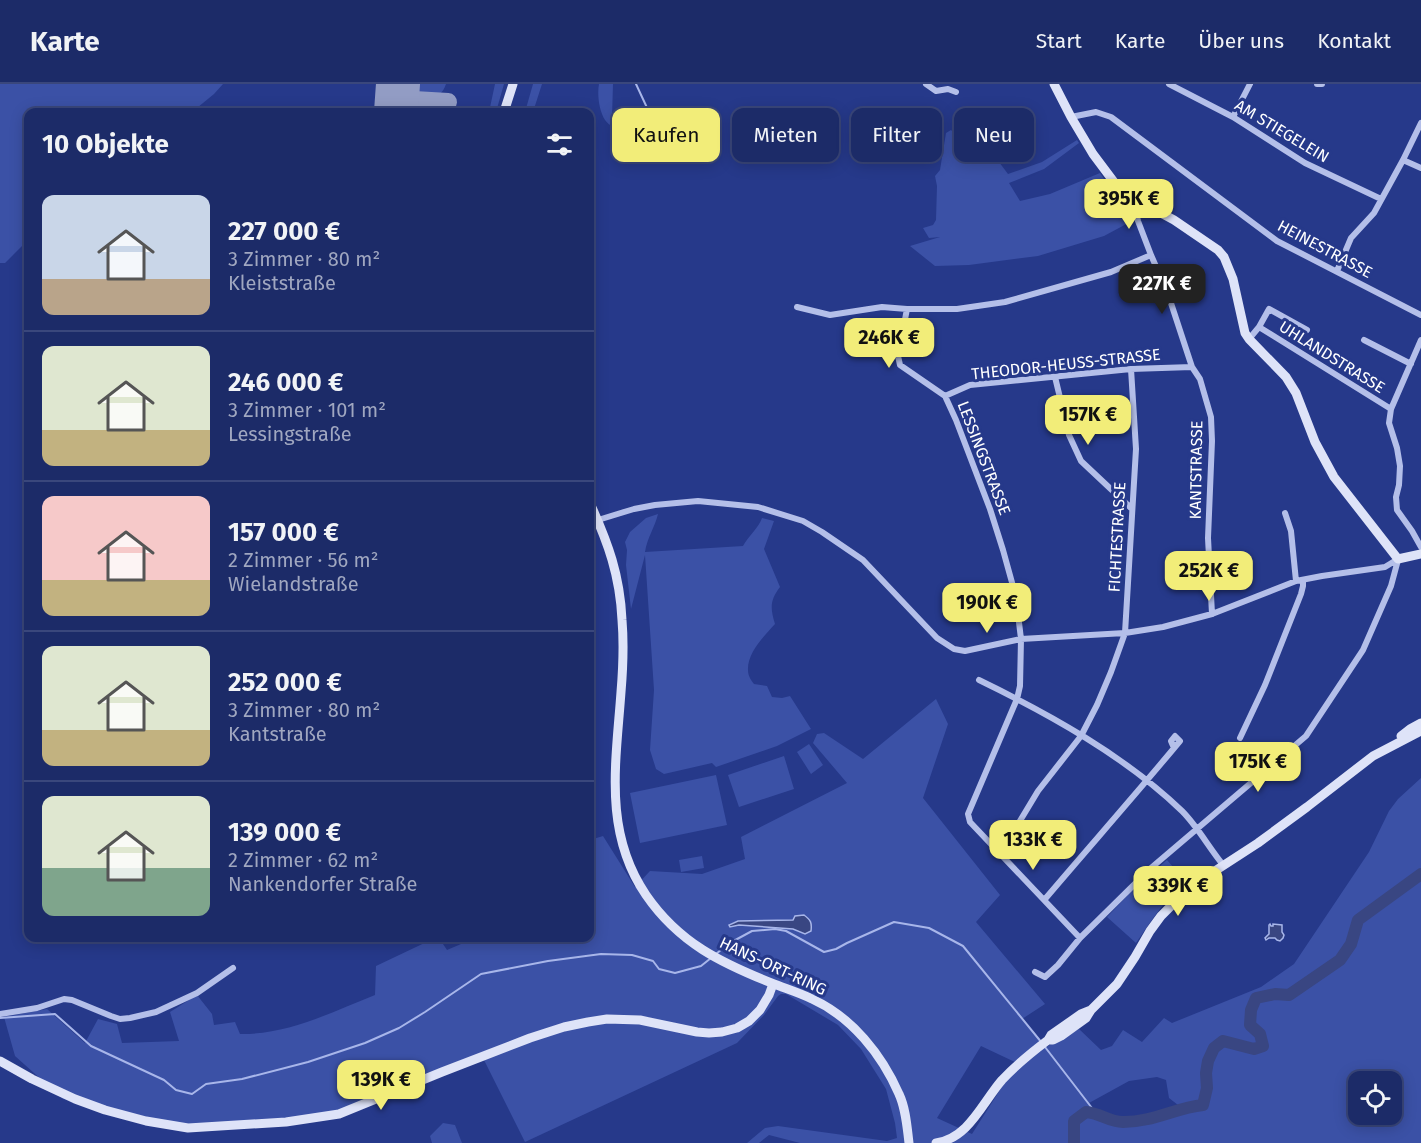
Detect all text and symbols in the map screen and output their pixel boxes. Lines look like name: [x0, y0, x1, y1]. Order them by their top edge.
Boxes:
text: Karte: [30, 25, 100, 58]
text: Start: [1036, 28, 1082, 54]
text: Karte: [1115, 28, 1165, 54]
text: Über uns: [1198, 28, 1284, 54]
text: Kontakt: [1317, 28, 1391, 54]
street label: AM STIEGELEIN: [1231, 95, 1333, 167]
chip: Kaufen: [612, 108, 720, 162]
chip: Mieten: [732, 108, 839, 162]
chip: Filter: [851, 108, 942, 162]
chip: Neu: [954, 108, 1034, 162]
icon: filters: [543, 128, 576, 161]
text: 10 Objekte: [42, 129, 169, 160]
pin: 395K €: [1080, 179, 1178, 230]
text: 395K €: [1098, 186, 1160, 210]
text: 227 000 €: [228, 216, 340, 247]
street label: HEINESTRASSE: [1274, 216, 1376, 282]
icon: home: [90, 219, 162, 291]
text: 3 Zimmer · 80 m²: [228, 247, 380, 271]
pin: 227K €: [1113, 264, 1211, 315]
text: Kleiststraße: [228, 271, 336, 295]
text: 227K €: [1132, 271, 1192, 295]
street label: UHLANDSTRASSE: [1276, 317, 1388, 397]
pin: 246K €: [840, 318, 938, 369]
text: 246K €: [858, 325, 920, 349]
street label: THEODOR-HEUSS-STRASSE: [971, 345, 1161, 383]
text: 246 000 €: [228, 367, 343, 398]
icon: home: [90, 370, 162, 442]
pin: 157K €: [1039, 395, 1137, 446]
text: 3 Zimmer · 101 m²: [228, 398, 386, 422]
street label: LESSINGSTRASSE: [954, 398, 1014, 518]
text: 157K €: [1059, 402, 1117, 426]
street label: KANTSTRASSE: [1186, 420, 1206, 520]
text: Lessingstraße: [228, 422, 352, 446]
street label: FICHTESTRASSE: [1105, 481, 1129, 593]
text: 157 000 €: [228, 517, 339, 548]
icon: home: [90, 520, 162, 592]
text: 2 Zimmer · 56 m²: [228, 548, 379, 572]
pin: 252K €: [1160, 551, 1258, 602]
text: 252K €: [1179, 558, 1239, 582]
text: Wielandstraße: [228, 572, 359, 596]
pin: 190K €: [938, 583, 1036, 634]
text: 190K €: [956, 590, 1018, 614]
text: 252 000 €: [228, 667, 342, 698]
icon: home: [90, 670, 162, 742]
text: 3 Zimmer · 80 m²: [228, 698, 380, 722]
text: Kantstraße: [228, 722, 327, 746]
pin: 175K €: [1209, 742, 1307, 793]
text: 175K €: [1229, 749, 1287, 773]
text: 139 000 €: [228, 817, 341, 848]
icon: home: [90, 820, 162, 892]
pin: 133K €: [984, 820, 1082, 871]
text: 133K €: [1003, 827, 1063, 851]
text: 2 Zimmer · 62 m²: [228, 848, 378, 872]
pin: 339K €: [1129, 866, 1227, 917]
text: Nankendorfer Straße: [228, 872, 418, 896]
text: 339K €: [1148, 873, 1209, 897]
street label: HANS-ORT-RING: [716, 933, 830, 999]
pin: 139K €: [332, 1060, 430, 1111]
text: 139K €: [351, 1067, 411, 1091]
map controls: [1348, 1071, 1402, 1125]
button: locate: [1348, 1071, 1402, 1125]

